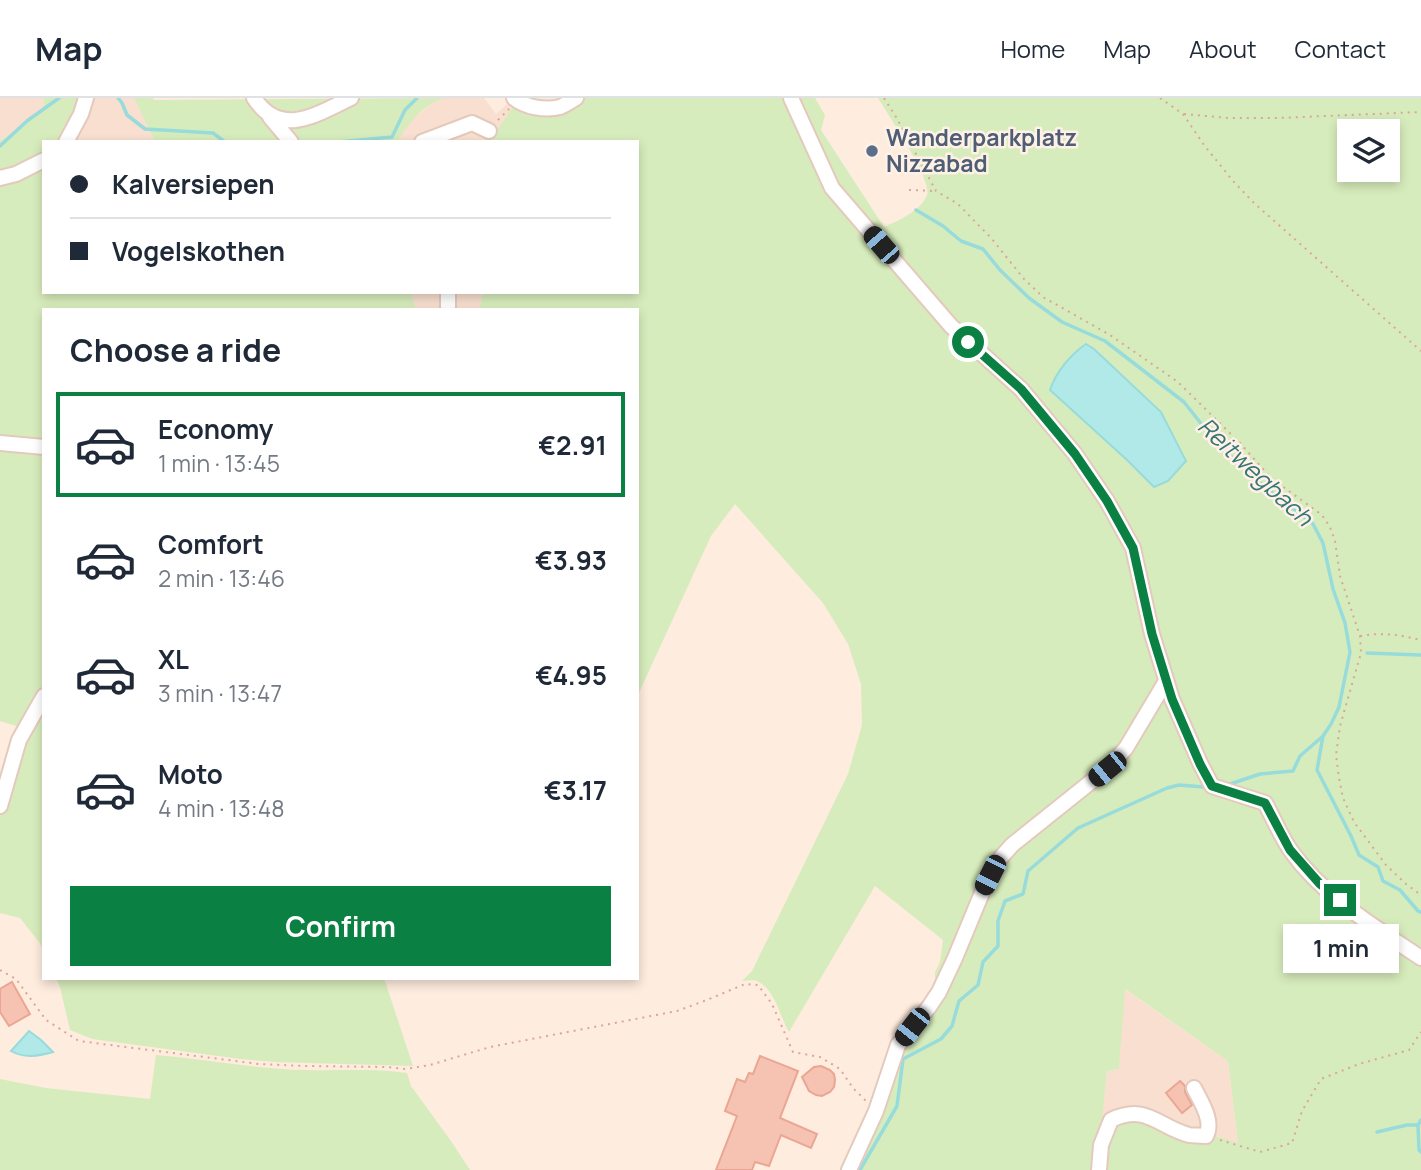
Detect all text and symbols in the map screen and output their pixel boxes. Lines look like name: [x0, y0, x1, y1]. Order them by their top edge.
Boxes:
text: Map: [35, 26, 103, 71]
text: Home: [1000, 32, 1065, 65]
text: Map: [1103, 32, 1151, 65]
text: About: [1189, 32, 1257, 65]
text: Contact: [1295, 32, 1386, 65]
map controls: [1337, 119, 1400, 182]
button: layers: [1337, 119, 1400, 182]
place label: Wanderparkplatz Nizzabad: [886, 121, 1077, 179]
marker: Wanderparkplatz Nizzabad: [864, 143, 880, 159]
text: Kalversiepen: [112, 166, 275, 202]
car: [860, 222, 903, 268]
text: Vogelskothen: [112, 233, 285, 269]
route start: [952, 326, 984, 358]
text: Choose a ride: [70, 328, 281, 372]
water label: Reitwegbach: [1192, 409, 1321, 533]
text: Economy: [158, 411, 273, 447]
icon: car: [74, 413, 137, 476]
text: €2.91: [538, 427, 607, 463]
text: 1 min · 13:45: [158, 447, 280, 479]
text: Comfort: [158, 526, 264, 562]
icon: car: [74, 528, 137, 591]
text: €3.93: [535, 542, 607, 578]
text: 2 min · 13:46: [158, 562, 285, 594]
text: XL: [158, 641, 189, 677]
icon: car: [74, 643, 137, 706]
text: €4.95: [535, 657, 607, 693]
text: 3 min · 13:47: [158, 677, 282, 709]
car: [1085, 748, 1130, 790]
text: Moto: [158, 756, 223, 792]
icon: car: [74, 758, 137, 821]
text: €3.17: [544, 772, 607, 808]
text: 4 min · 13:48: [158, 792, 285, 824]
car: [972, 852, 1009, 898]
route end: [1324, 884, 1356, 916]
button: Confirm: [70, 886, 611, 966]
callout: 1 min: [1282, 924, 1398, 974]
text: 1 min: [1313, 932, 1369, 964]
car: [891, 1004, 934, 1050]

